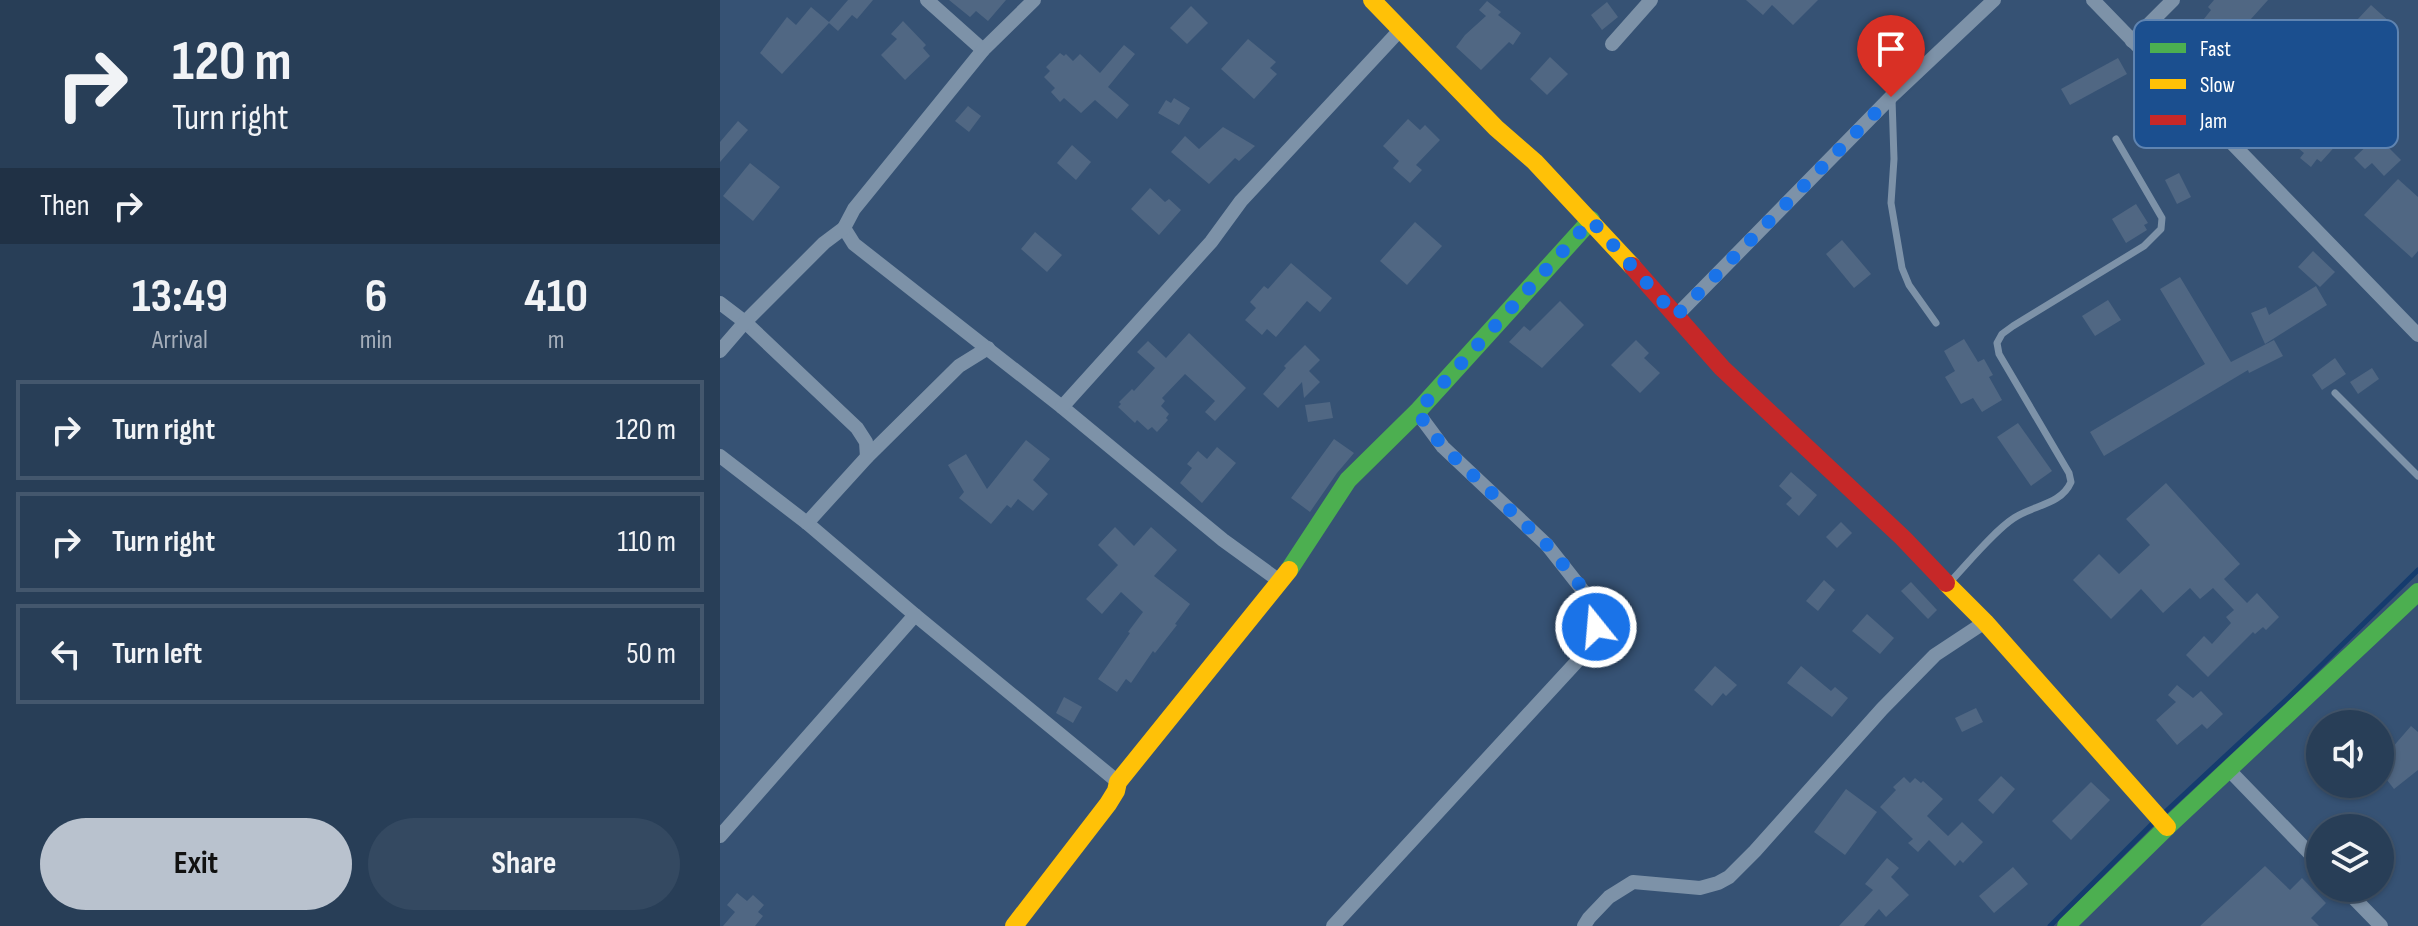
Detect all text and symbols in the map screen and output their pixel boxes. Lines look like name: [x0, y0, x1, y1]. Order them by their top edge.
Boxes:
pin: [1857, 15, 1925, 97]
legend: [2134, 20, 2398, 148]
icon: arrive: [1869, 27, 1913, 71]
text: 120 m: [172, 29, 292, 96]
icon: right: [40, 32, 144, 136]
text: Fast: [2200, 36, 2231, 63]
text: Slow: [2200, 72, 2235, 99]
text: Turn right: [172, 97, 289, 140]
text: Jam: [2199, 108, 2227, 135]
icon: right: [106, 184, 150, 228]
text: Then: [40, 188, 90, 224]
text: 13:49: [132, 268, 228, 325]
text: 6: [365, 268, 387, 325]
text: 410: [524, 268, 588, 325]
text: Arrival: [152, 325, 208, 356]
text: min: [360, 325, 392, 356]
text: m: [548, 325, 565, 356]
icon: right: [44, 408, 88, 452]
text: Turn right: [112, 412, 215, 448]
text: 120 m: [615, 412, 676, 448]
icon: right: [44, 520, 88, 564]
text: Turn right: [112, 524, 215, 560]
text: 110 m: [618, 524, 676, 560]
position arrow: [1554, 585, 1638, 669]
icon: left: [44, 632, 88, 676]
text: Turn left: [112, 636, 202, 672]
text: 50 m: [627, 636, 676, 672]
map controls: [2306, 710, 2394, 902]
button: sound: [2306, 710, 2394, 798]
button: layers: [2306, 814, 2394, 902]
button: Exit: [40, 818, 352, 910]
button: Share: [368, 818, 680, 910]

